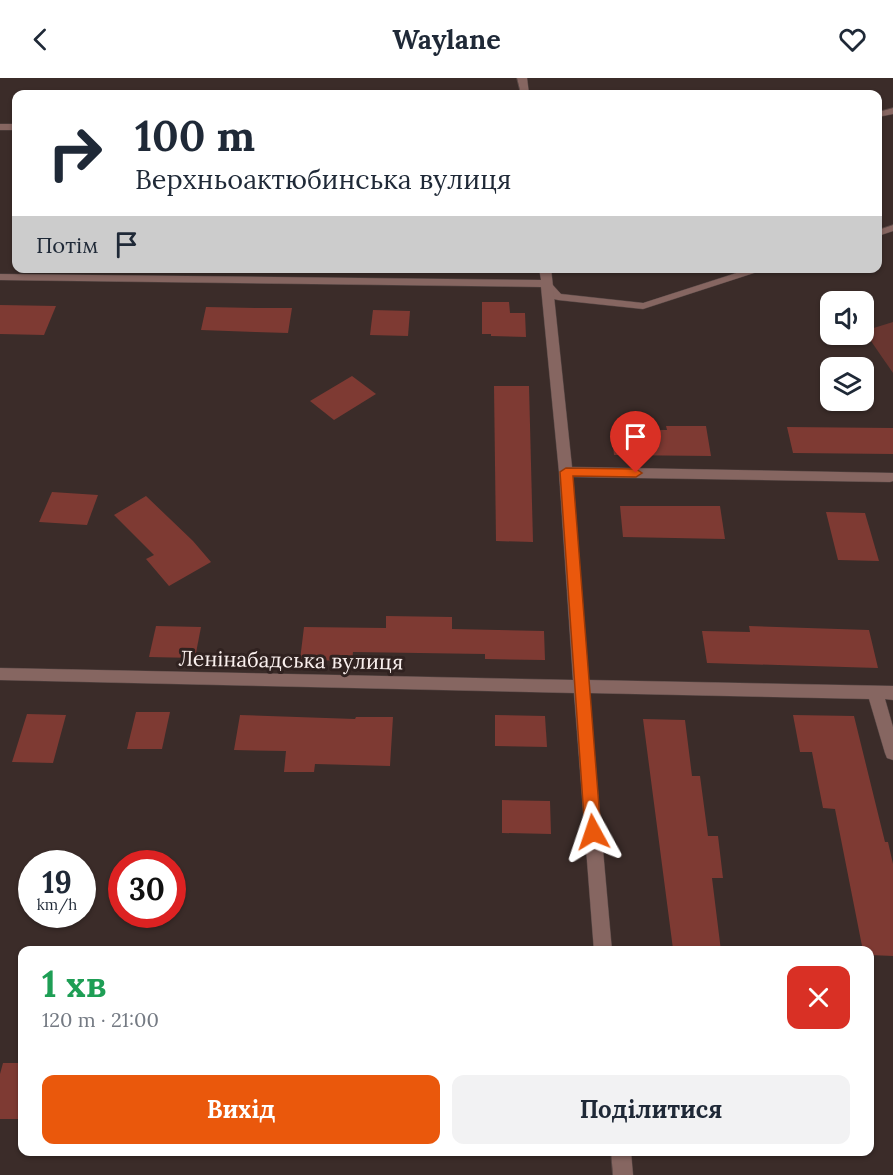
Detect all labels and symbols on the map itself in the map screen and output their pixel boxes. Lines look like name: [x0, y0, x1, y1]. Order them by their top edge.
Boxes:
pin: [610, 411, 661, 473]
street label: Ленінабадська вулиця: [179, 645, 403, 675]
position arrow: [561, 800, 625, 864]
speed limit sign: 30: [108, 850, 186, 928]

